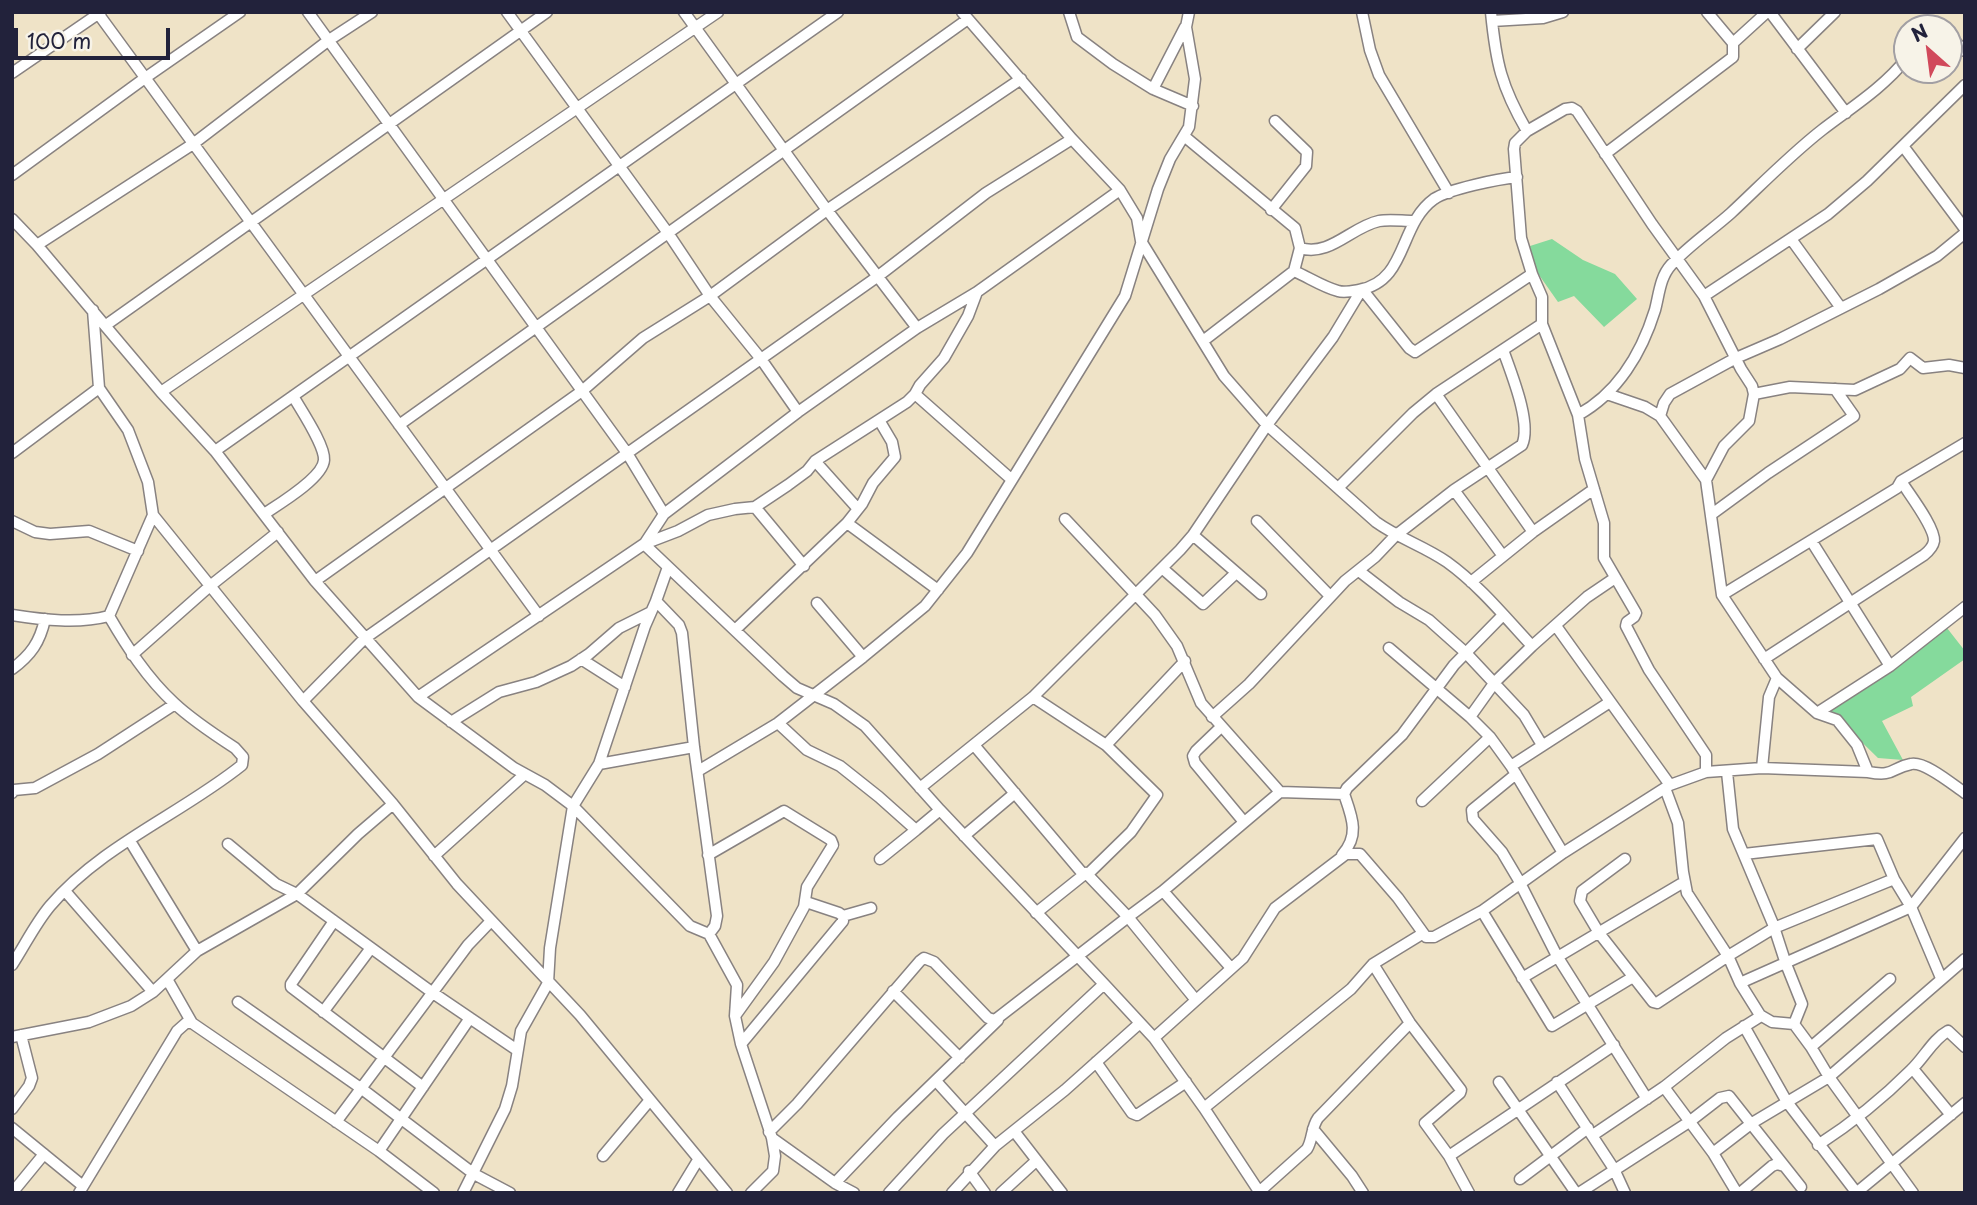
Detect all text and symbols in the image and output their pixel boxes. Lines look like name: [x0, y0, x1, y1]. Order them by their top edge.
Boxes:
scale bar: [18, 14, 173, 58]
north arrow: [1893, 14, 1963, 84]
text: N: [1906, 16, 1932, 48]
text: 100 m: [27, 24, 91, 56]

